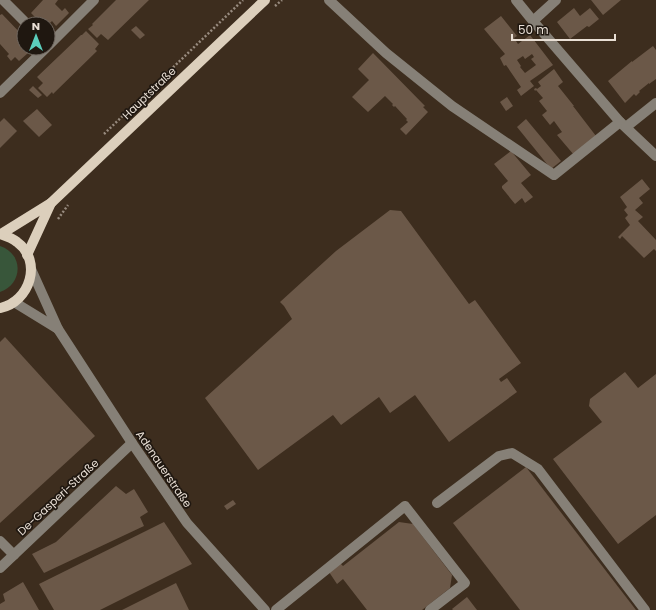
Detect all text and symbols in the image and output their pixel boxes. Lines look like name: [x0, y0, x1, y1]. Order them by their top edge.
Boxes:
north arrow: [16, 16, 56, 56]
scale bar: [512, 16, 615, 42]
text: N: [32, 18, 40, 34]
text: 50 m: [518, 21, 549, 38]
street label: Hauptstraße: [119, 63, 180, 123]
street label: Adenauerstraße: [132, 427, 196, 511]
street label: De-Gasperi-Straße: [14, 455, 102, 539]

